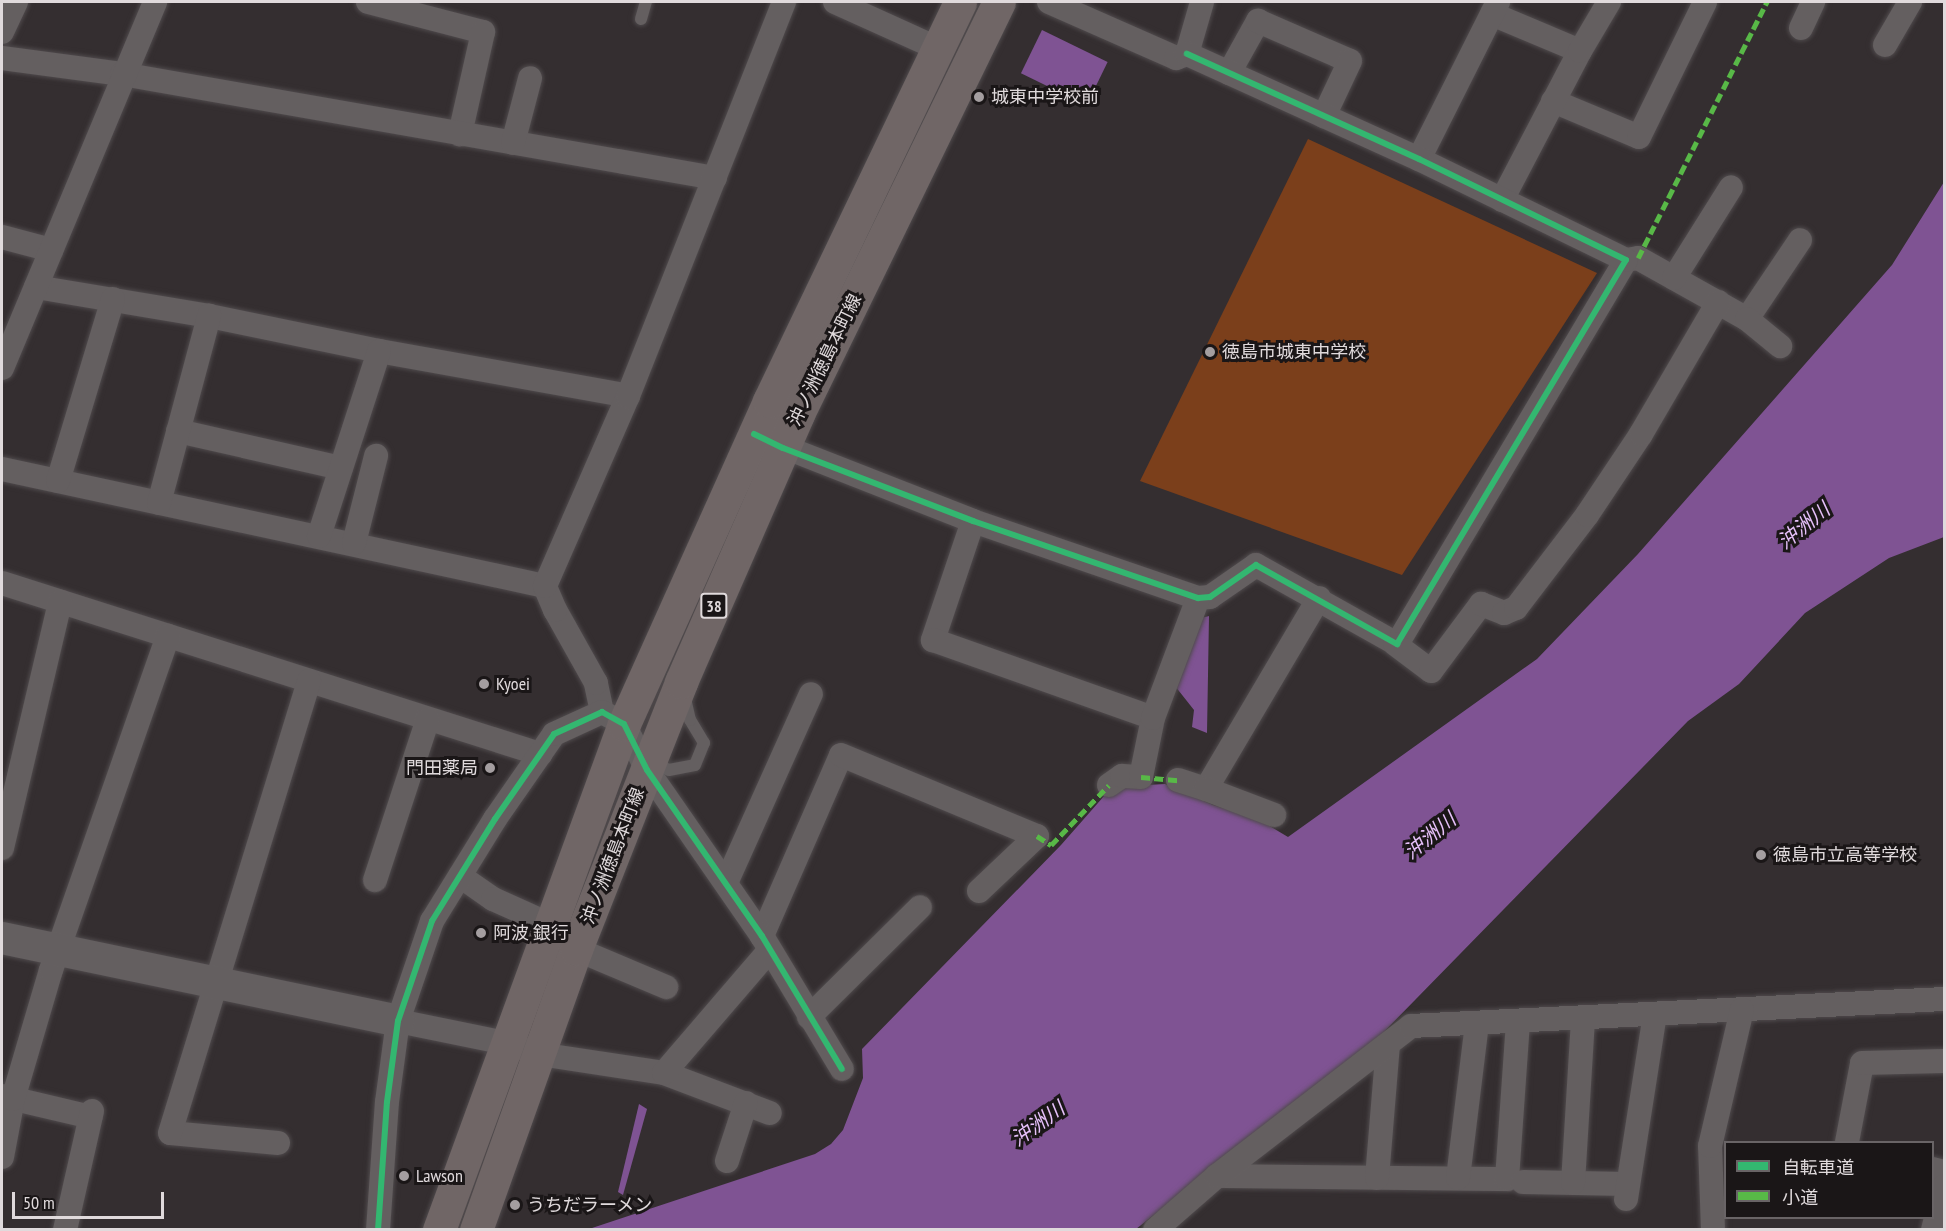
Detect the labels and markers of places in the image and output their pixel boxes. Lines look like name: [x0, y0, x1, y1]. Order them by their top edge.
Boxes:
place label: 城東中学校前: [991, 86, 1099, 108]
marker: 城東中学校前: [972, 90, 986, 104]
place label: 徳島市城東中学校: [1222, 341, 1366, 363]
marker: 徳島市城東中学校: [1203, 345, 1217, 359]
place label: Kyoei: [496, 673, 530, 695]
marker: Kyoei: [477, 677, 491, 691]
place label: 門田薬局: [406, 757, 478, 779]
marker: 門田薬局: [483, 761, 497, 775]
place label: 徳島市立高等学校: [1773, 844, 1917, 866]
marker: 徳島市立高等学校: [1754, 848, 1768, 862]
place label: 阿波 銀行: [493, 922, 569, 944]
marker: 阿波 銀行: [474, 926, 488, 940]
place label: Lawson: [416, 1165, 463, 1187]
marker: Lawson: [397, 1169, 411, 1183]
place label: うちだラーメン: [527, 1194, 653, 1216]
marker: うちだラーメン: [508, 1198, 522, 1212]

